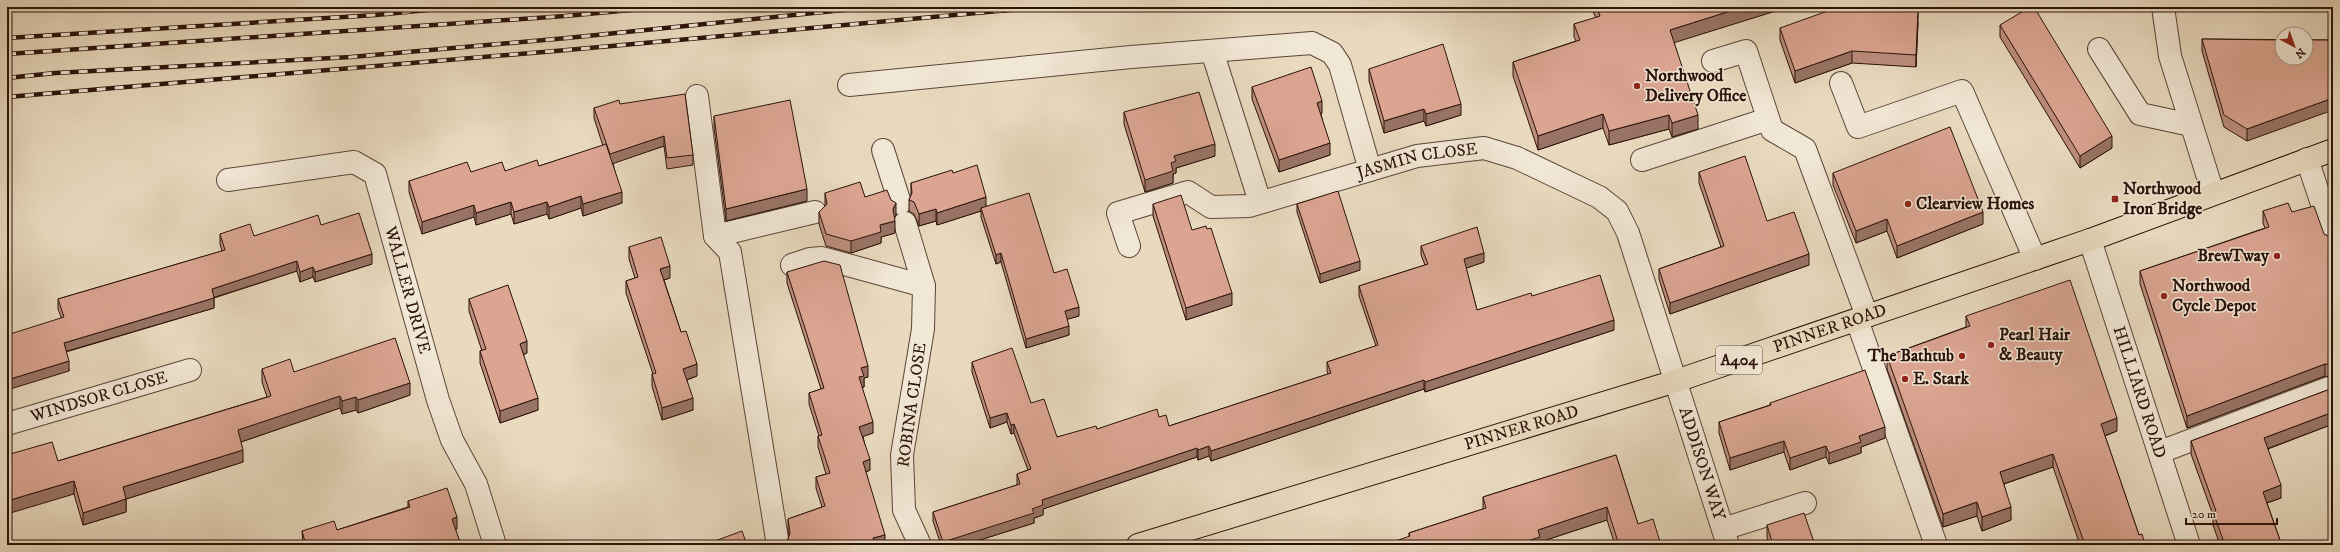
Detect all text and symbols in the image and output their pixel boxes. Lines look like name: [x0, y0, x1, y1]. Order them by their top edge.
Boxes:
north arrow: [2274, 26, 2314, 66]
text: N: [2292, 45, 2308, 61]
place label: Northwood Delivery Office: [1645, 65, 1746, 107]
marker: Northwood Delivery Office: [1632, 81, 1642, 91]
street label: JASMIN CLOSE: [1352, 138, 1479, 185]
place label: Northwood Iron Bridge: [2123, 178, 2202, 220]
place label: Clearview Homes: [1916, 193, 2035, 215]
marker: Northwood Iron Bridge: [2110, 194, 2120, 204]
marker: Clearview Homes: [1903, 199, 1913, 209]
street label: WALLER DRIVE: [379, 223, 436, 356]
place label: BrewTway: [2197, 245, 2270, 267]
marker: BrewTway: [2272, 251, 2282, 261]
place label: Northwood Cycle Depot: [2172, 275, 2257, 317]
marker: Northwood Cycle Depot: [2159, 291, 2169, 301]
street label: PINNER ROAD: [1770, 299, 1889, 358]
street label: HILLIARD ROAD: [2108, 323, 2171, 461]
place label: Pearl Hair & Beauty: [1999, 324, 2071, 366]
marker: Pearl Hair & Beauty: [1986, 340, 1996, 350]
street label: ROBINA CLOSE: [892, 341, 932, 469]
place label: The Bathtub: [1867, 345, 1954, 367]
road number: A404: [1716, 346, 1762, 374]
marker: The Bathtub: [1957, 351, 1967, 361]
street label: WINDSOR CLOSE: [27, 366, 170, 428]
place label: E. Stark: [1913, 368, 1970, 390]
marker: E. Stark: [1900, 374, 1910, 384]
street label: PINNER ROAD: [1462, 400, 1581, 456]
street label: ADDISON WAY: [1674, 404, 1730, 523]
scale bar: [2186, 500, 2277, 526]
text: 20 m: [2192, 507, 2216, 522]

